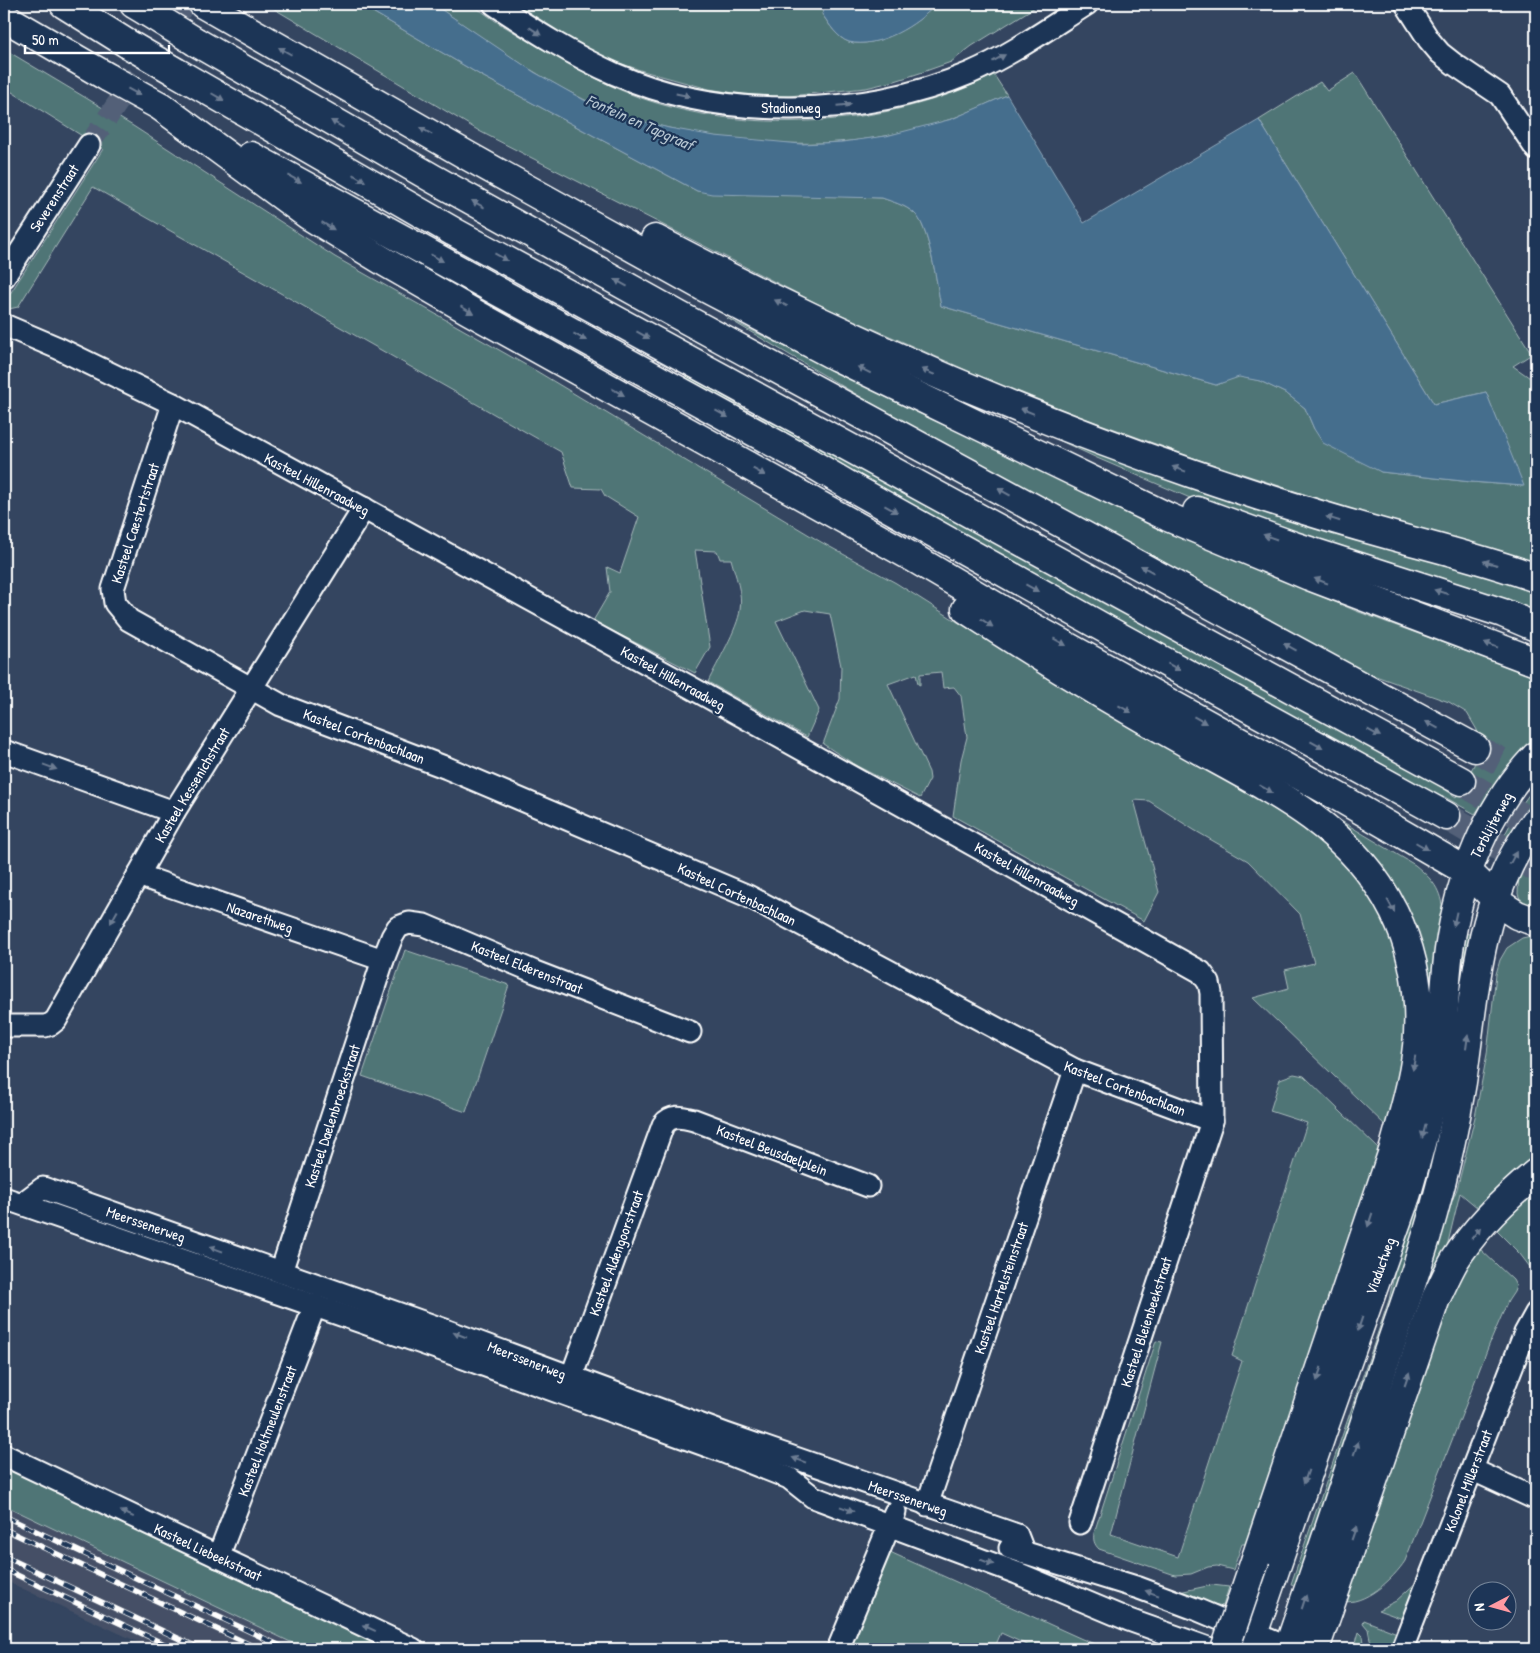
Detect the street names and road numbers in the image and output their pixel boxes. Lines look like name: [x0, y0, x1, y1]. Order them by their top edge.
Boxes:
street label: Stadionweg: [761, 97, 821, 118]
street label: Severenstraat: [24, 159, 84, 236]
street label: Kasteel Hillenraadweg: [261, 447, 374, 521]
street label: Kasteel Caestertstraat: [106, 459, 165, 586]
street label: Kasteel Hillenraadweg: [617, 641, 729, 716]
street label: Kasteel Cortenbachlaan: [300, 703, 428, 769]
street label: Kasteel Kessenichstraat: [149, 723, 235, 847]
street label: Terblijterweg: [1465, 788, 1517, 862]
street label: Kasteel Hillenraadweg: [971, 837, 1083, 912]
street label: Kasteel Cortenbachlaan: [674, 857, 800, 931]
street label: Nazarethweg: [224, 896, 296, 938]
street label: Kasteel Elderenstraat: [468, 935, 587, 999]
street label: Kasteel Daelenbroeckstraat: [299, 1041, 365, 1190]
street label: Kasteel Cortenbachlaan: [1061, 1055, 1189, 1121]
street label: Kasteel Beusdaelplein: [713, 1119, 831, 1181]
street label: Kasteel Aldengoorstraat: [584, 1187, 649, 1319]
street label: Meerssenerweg: [104, 1201, 189, 1247]
street label: Kasteel Hartelsteinstraat: [969, 1218, 1034, 1357]
street label: Viaductweg: [1360, 1234, 1400, 1298]
street label: Kasteel Bleienbeekstraat: [1115, 1253, 1177, 1390]
street label: Meerssenerweg: [485, 1335, 569, 1385]
street label: Kasteel Holtmeulenstraat: [232, 1362, 302, 1500]
street label: Kolonel Millerstraat: [1439, 1426, 1497, 1535]
street label: Meerssenerweg: [866, 1475, 951, 1521]
street label: Kasteel Liebeekstraat: [151, 1518, 266, 1587]

